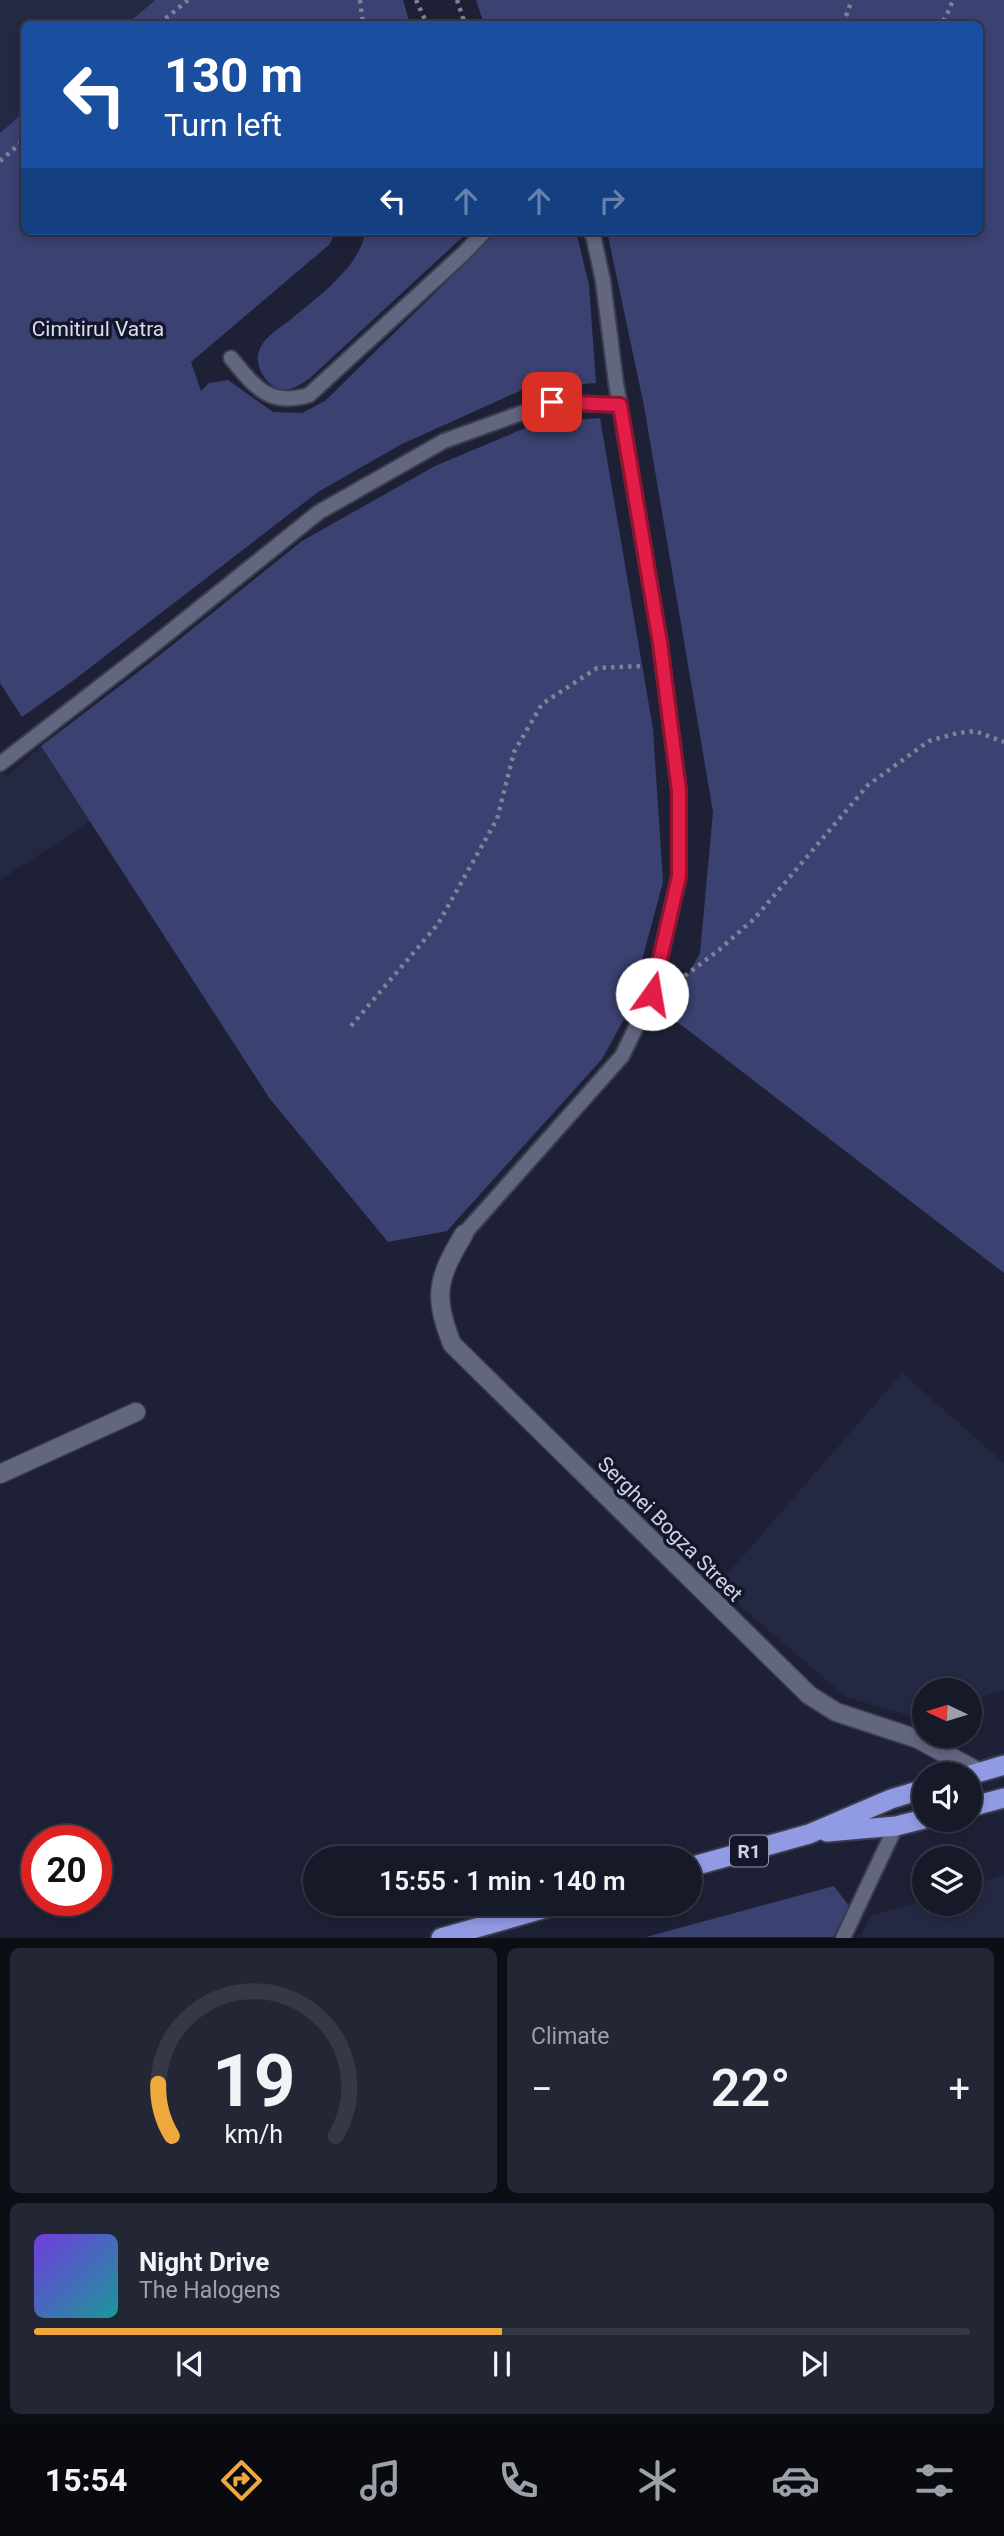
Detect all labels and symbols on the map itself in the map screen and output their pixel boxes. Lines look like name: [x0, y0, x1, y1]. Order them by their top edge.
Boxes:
park label: Cimitirul Vatra: [32, 317, 164, 341]
pin: [522, 372, 582, 432]
position arrow: [615, 957, 689, 1031]
street label: Serghei Bogza Street: [593, 1452, 747, 1606]
north arrow: [912, 1678, 982, 1748]
speed limit sign: 20: [21, 1825, 112, 1916]
road number: R1: [730, 1836, 768, 1867]

